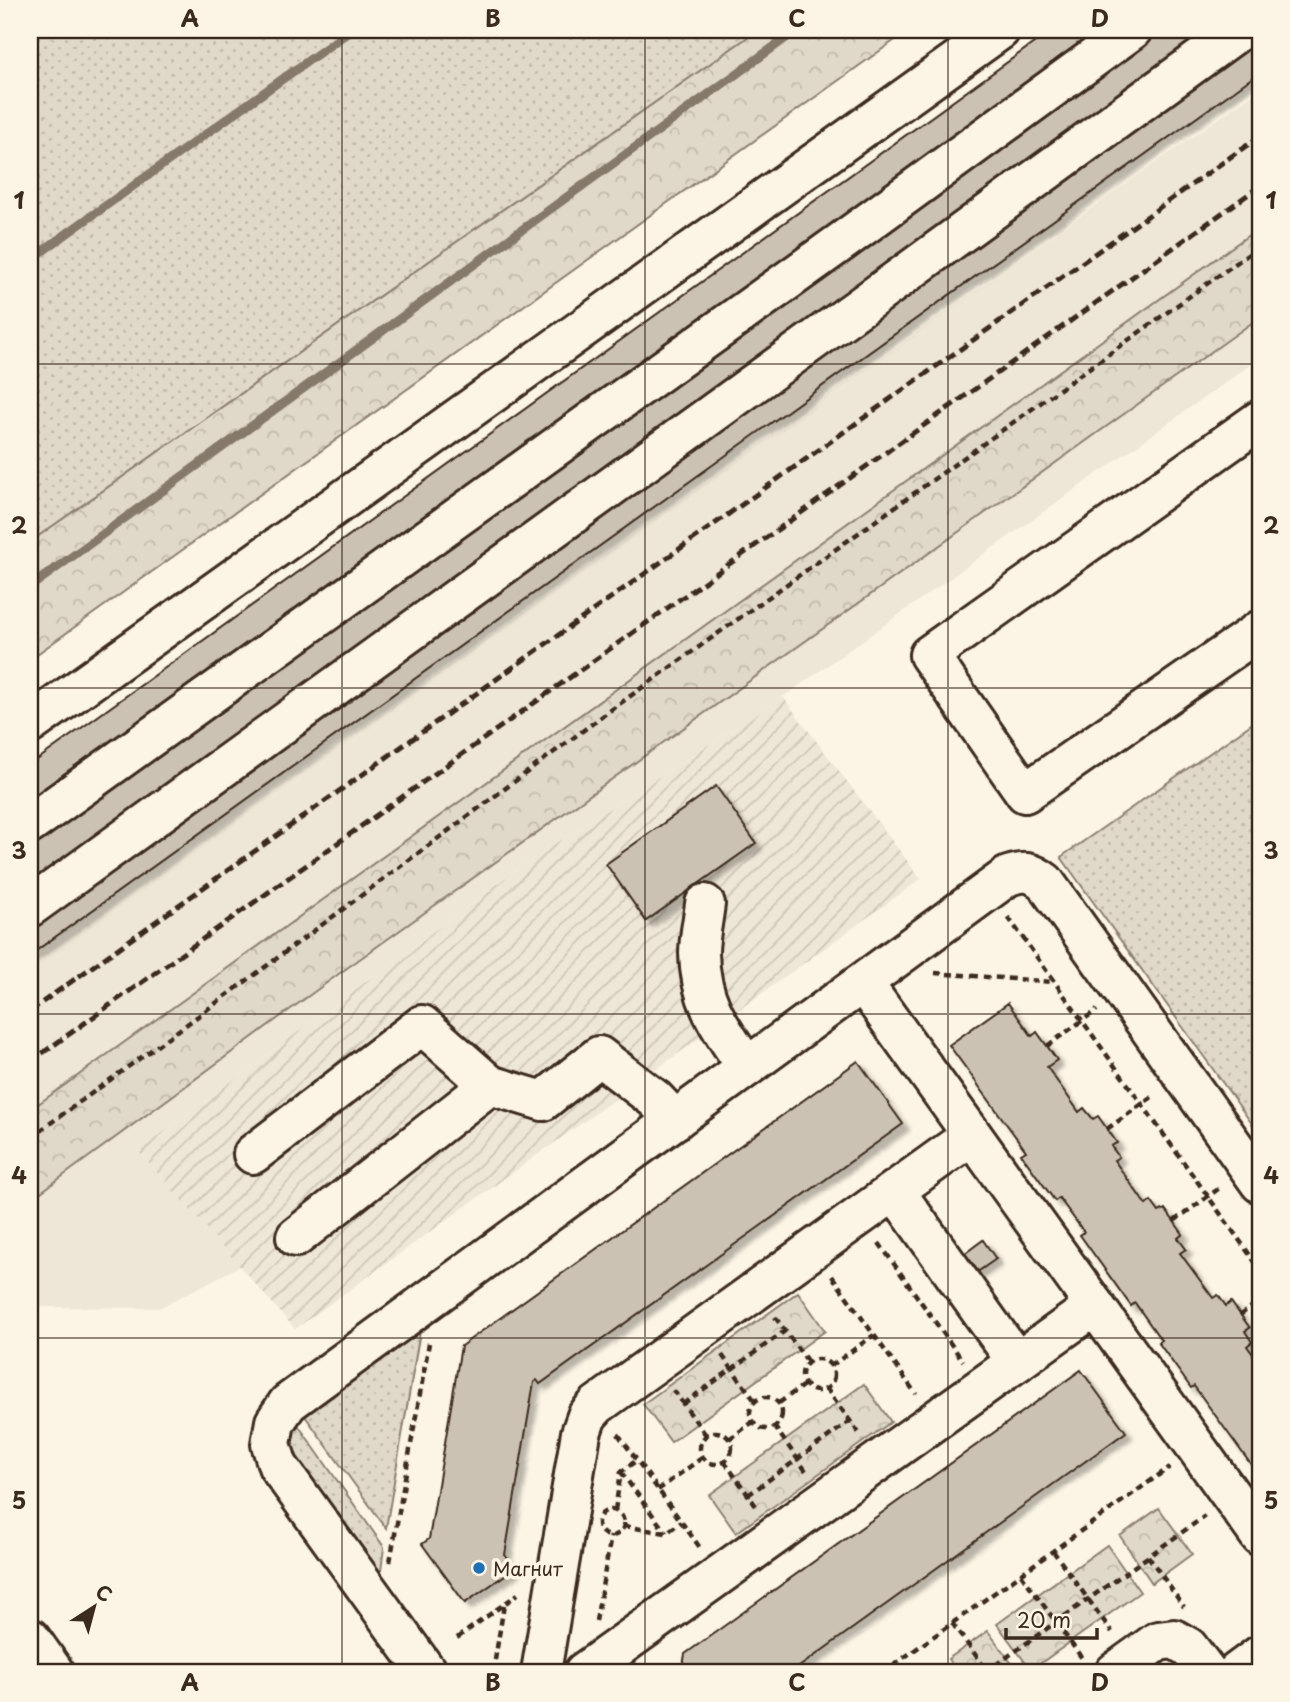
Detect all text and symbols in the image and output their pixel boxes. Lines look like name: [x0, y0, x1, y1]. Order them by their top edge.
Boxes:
text: A: [181, 0, 199, 35]
text: B: [485, 0, 501, 35]
text: C: [788, 0, 806, 35]
text: D: [1091, 0, 1109, 35]
text: 1: [14, 182, 25, 217]
text: 1: [1266, 182, 1277, 217]
text: 2: [11, 507, 27, 542]
text: 2: [1263, 507, 1279, 542]
text: 3: [11, 832, 27, 867]
text: 3: [1263, 832, 1279, 867]
text: 4: [11, 1157, 27, 1192]
text: 4: [1263, 1157, 1279, 1192]
text: 5: [12, 1482, 26, 1517]
text: 5: [1264, 1482, 1278, 1517]
place label: Магнит: [493, 1554, 563, 1582]
marker: Магнит: [471, 1560, 487, 1576]
north arrow: [60, 1572, 130, 1642]
text: С: [91, 1577, 119, 1608]
scale bar: [1006, 1597, 1098, 1641]
text: 20 m: [1017, 1603, 1071, 1635]
text: A: [181, 1664, 199, 1699]
text: B: [485, 1664, 501, 1699]
text: C: [788, 1664, 806, 1699]
text: D: [1091, 1664, 1109, 1699]

